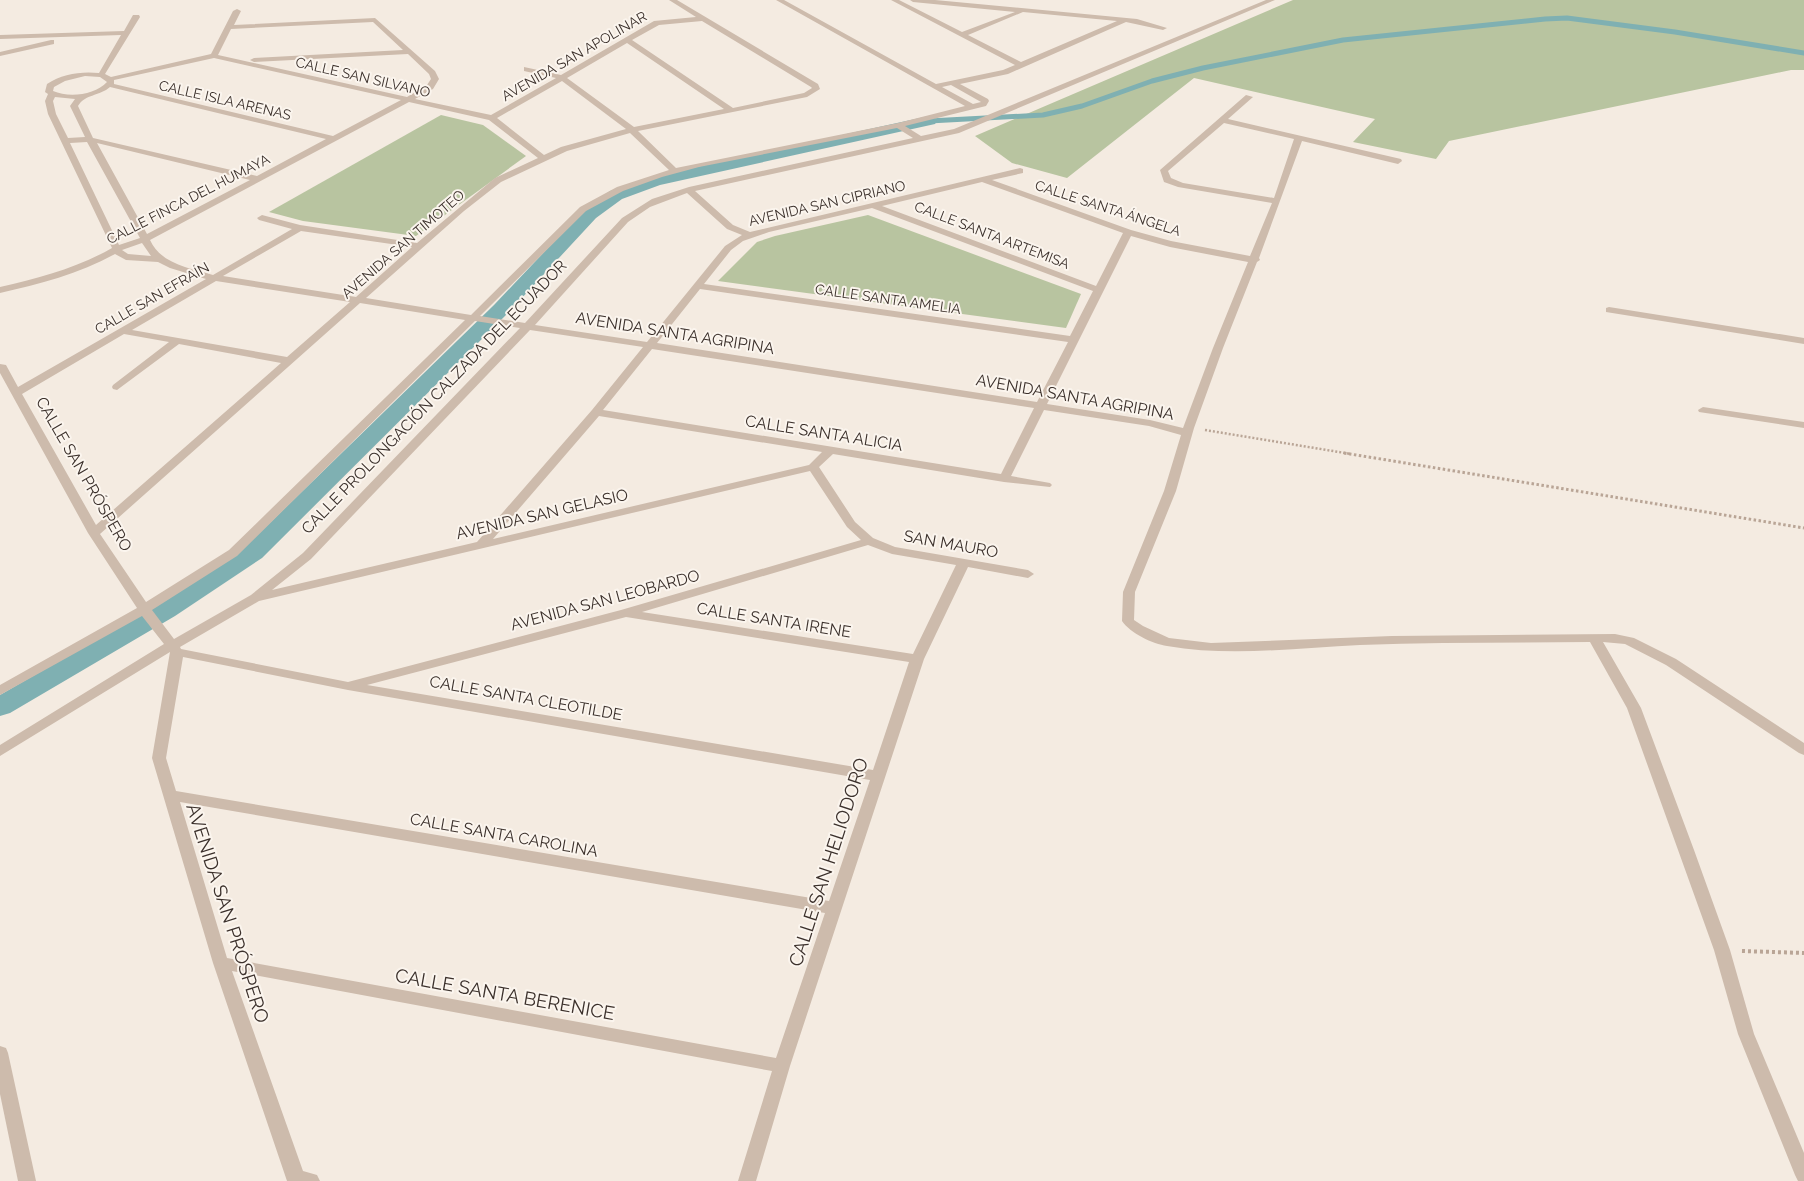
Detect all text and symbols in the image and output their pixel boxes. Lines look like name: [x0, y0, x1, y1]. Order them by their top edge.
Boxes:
street label: AVENIDA SAN APOLINAR: [499, 8, 649, 104]
street label: CALLE SAN SILVANO: [294, 54, 432, 100]
street label: CALLE ISLA ARENAS: [157, 77, 293, 123]
street label: CALLE FINCA DEL HUMAYA: [104, 151, 273, 247]
street label: CALLE SANTA ÁNGELA: [1033, 176, 1184, 239]
street label: AVENIDA SAN CIPRIANO: [747, 177, 907, 229]
street label: AVENIDA SAN TIMOTEO: [339, 187, 467, 301]
street label: CALLE SANTA ARTEMISA: [912, 198, 1072, 272]
street label: CALLE PROLONGACIÓN CALZADA DEL ECUADOR: [297, 255, 570, 538]
street label: CALLE SAN EFRAÍN: [92, 258, 212, 337]
street label: CALLE SANTA AMELIA: [814, 281, 962, 317]
street label: AVENIDA SANTA AGRIPINA: [574, 308, 776, 358]
street label: AVENIDA SANTA AGRIPINA: [974, 370, 1176, 424]
street label: CALLE SAN PRÓSPERO: [32, 393, 137, 555]
street label: CALLE SANTA ALICIA: [744, 411, 904, 455]
street label: AVENIDA SAN GELASIO: [454, 485, 630, 543]
street label: SAN MAURO: [902, 526, 1000, 562]
street label: AVENIDA SAN LEOBARDO: [508, 566, 702, 634]
street label: CALLE SANTA IRENE: [695, 598, 853, 642]
street label: CALLE SANTA CLEOTILDE: [428, 672, 624, 724]
street label: CALLE SAN HELIODORO: [784, 755, 872, 969]
street label: AVENIDA SAN PRÓSPERO: [182, 800, 274, 1026]
street label: CALLE SANTA CAROLINA: [409, 809, 600, 861]
street label: CALLE SANTA BERENICE: [393, 964, 617, 1024]

